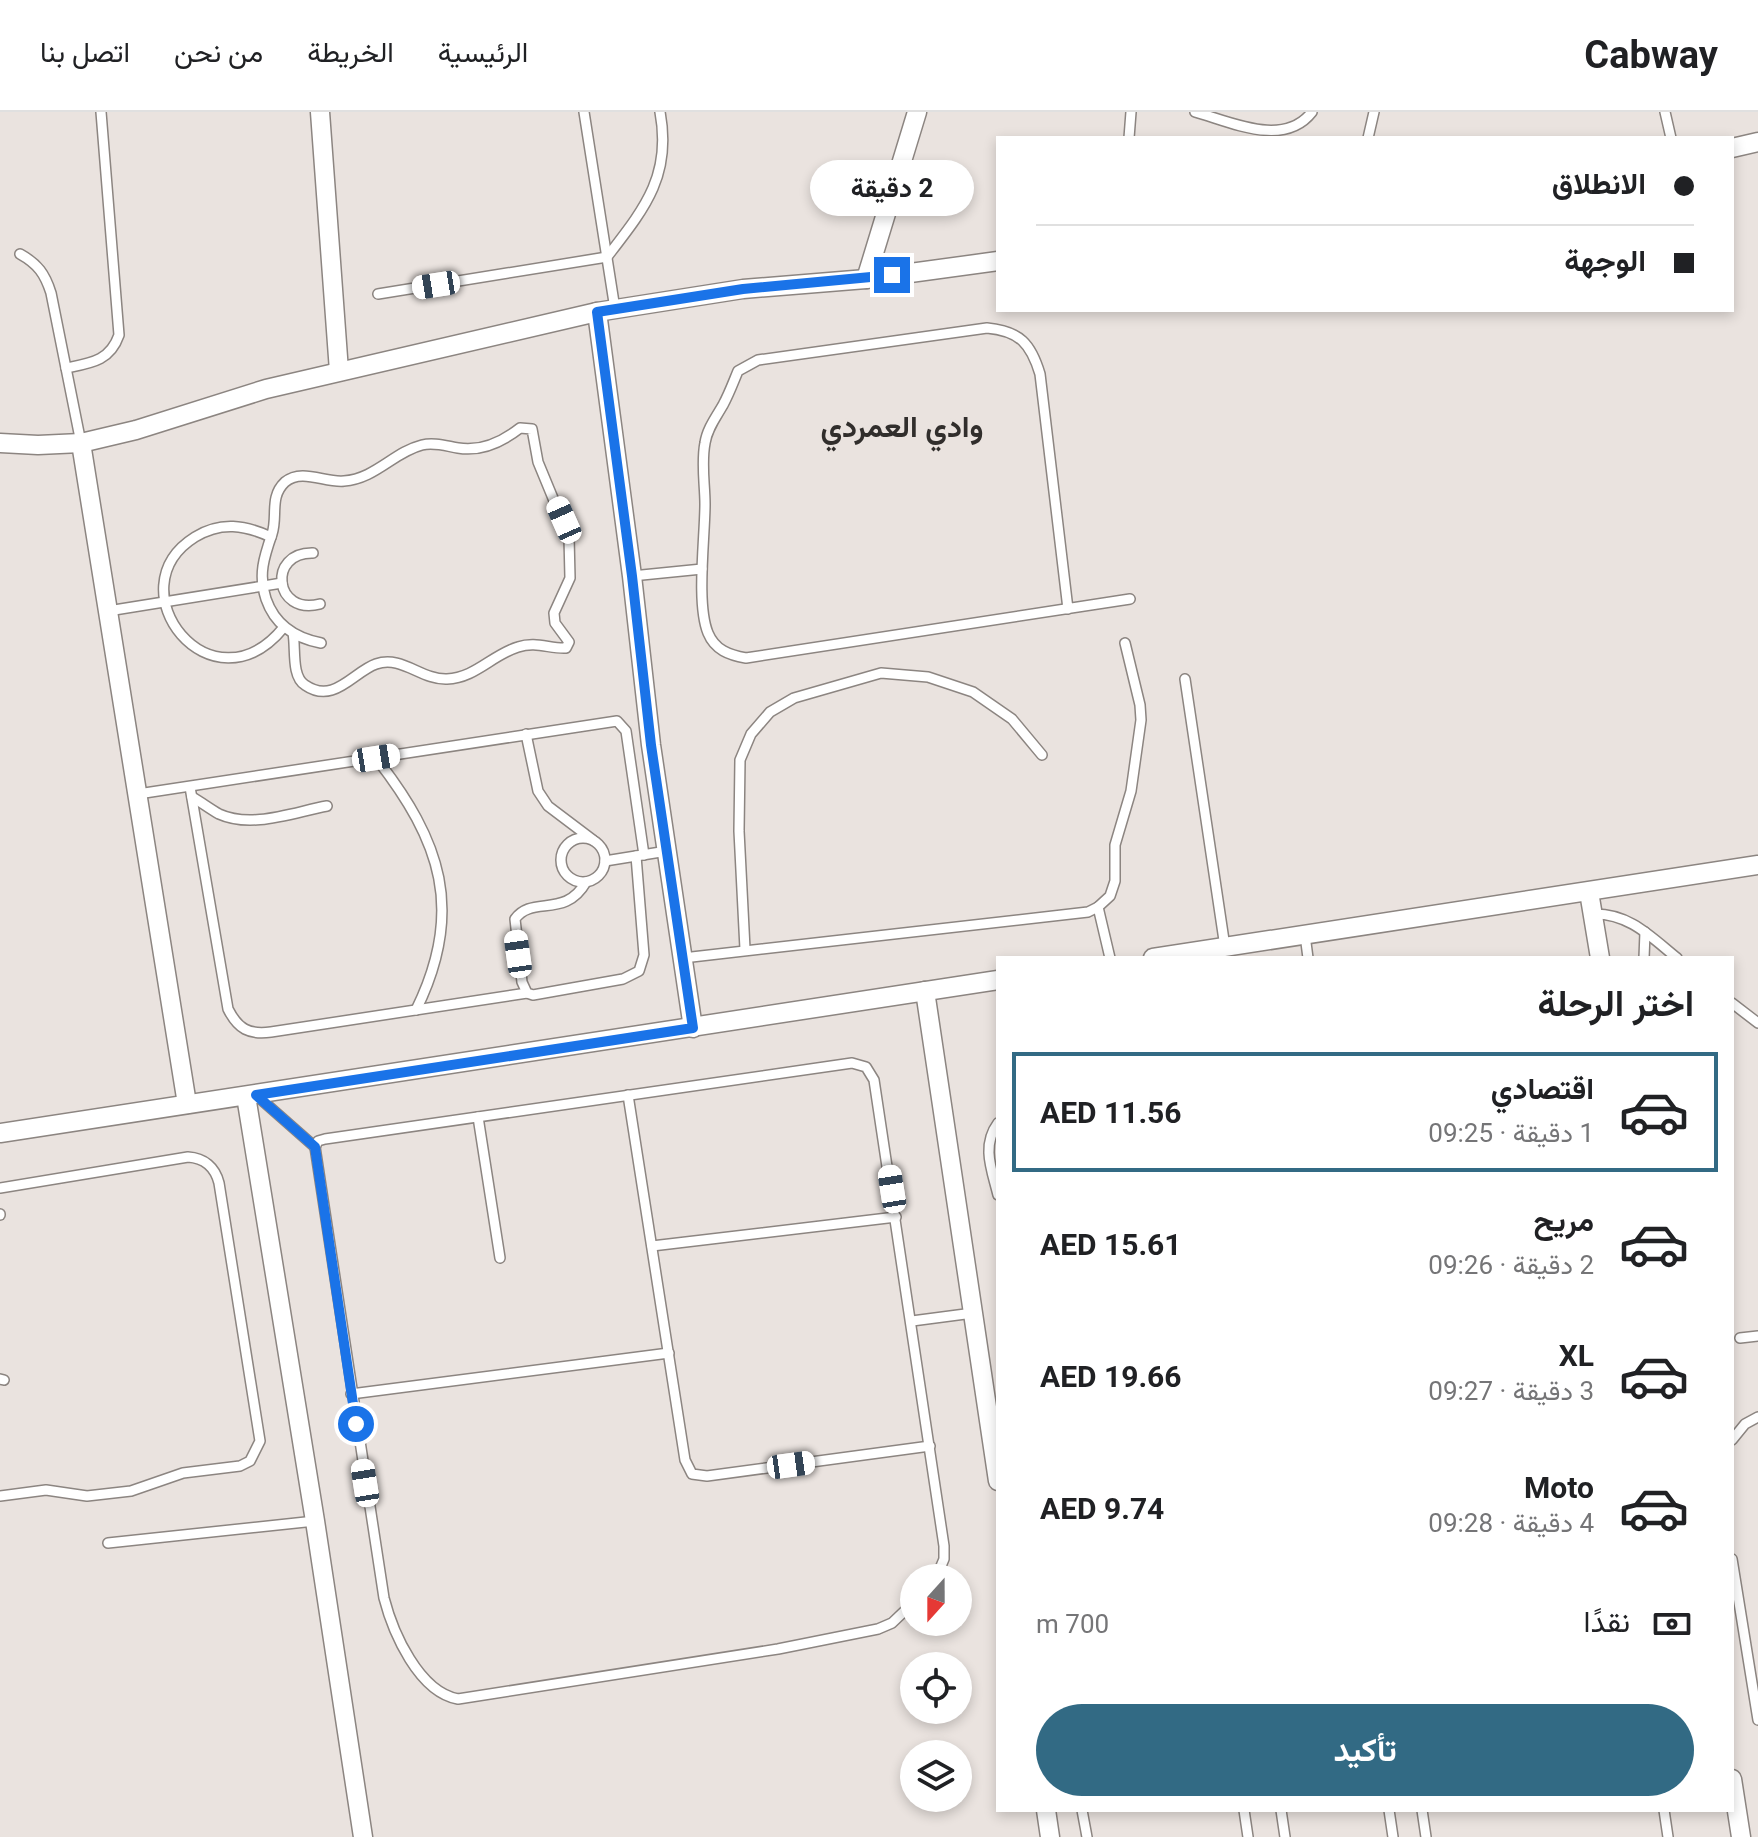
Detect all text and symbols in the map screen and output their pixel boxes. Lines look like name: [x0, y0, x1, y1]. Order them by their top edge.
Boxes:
text: Cabway: [1584, 33, 1718, 77]
text: اتصل بنا: [40, 36, 130, 69]
text: من نحن: [174, 36, 263, 69]
text: الخريطة: [307, 36, 394, 69]
text: الرئيسية: [438, 36, 528, 69]
callout: 2 دقيقة: [810, 159, 974, 215]
text: الانطلاق: [1552, 166, 1646, 201]
text: 2 دقيقة: [851, 173, 933, 203]
text: الوجهة: [1564, 243, 1646, 278]
route end: [874, 257, 910, 293]
car: [410, 269, 462, 301]
district label: وادي العمردي: [820, 409, 984, 452]
car: [543, 493, 585, 547]
car: [350, 742, 402, 774]
car: [503, 929, 533, 979]
text: اختر الرحلة: [1537, 983, 1694, 1025]
text: اقتصادي: [1491, 1071, 1594, 1106]
icon: car: [1618, 1076, 1690, 1148]
text: AED 11.56: [1040, 1095, 1182, 1130]
text: 1 دقيقة · 09:25: [1428, 1118, 1594, 1148]
car: [876, 1163, 908, 1215]
text: مريح: [1534, 1203, 1594, 1238]
icon: car: [1618, 1208, 1690, 1280]
text: AED 15.61: [1040, 1227, 1182, 1262]
text: 2 دقيقة · 09:26: [1428, 1250, 1594, 1280]
text: XL: [1559, 1338, 1594, 1373]
icon: car: [1618, 1340, 1690, 1412]
text: AED 19.66: [1040, 1359, 1182, 1394]
text: 3 دقيقة · 09:27: [1428, 1376, 1594, 1406]
route start: [338, 1406, 374, 1442]
car: [766, 1450, 816, 1480]
car: [349, 1457, 381, 1509]
text: Moto: [1524, 1470, 1594, 1505]
icon: car: [1618, 1472, 1690, 1544]
text: AED 9.74: [1040, 1491, 1164, 1526]
text: 4 دقيقة · 09:28: [1428, 1508, 1594, 1538]
north arrow: [900, 1564, 972, 1636]
map controls: [900, 1564, 972, 1812]
icon: cash: [1650, 1602, 1694, 1646]
text: نقدًا: [1584, 1604, 1630, 1639]
text: 700 m: [1036, 1609, 1109, 1639]
button: locate: [900, 1652, 972, 1724]
button: تأكيد: [1036, 1704, 1694, 1796]
button: layers: [900, 1740, 972, 1812]

